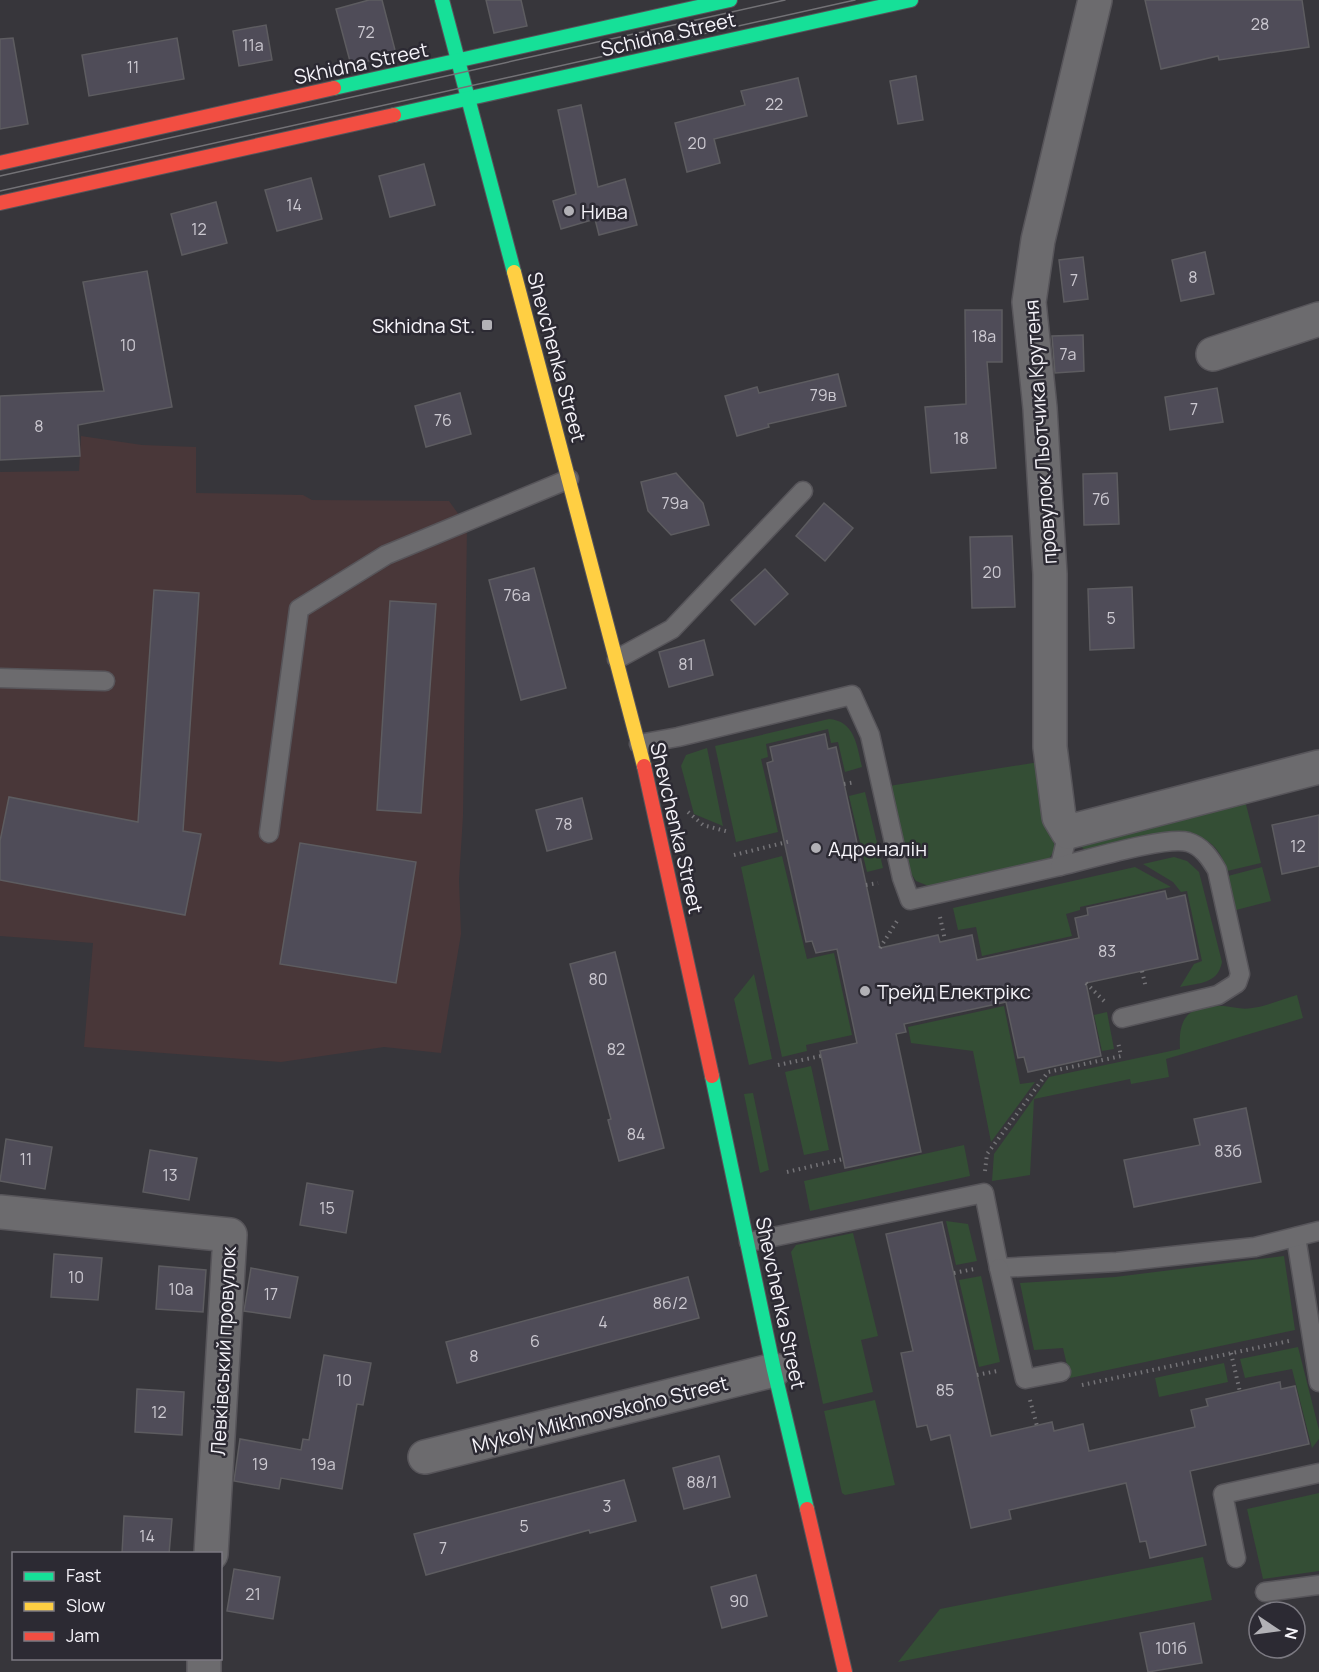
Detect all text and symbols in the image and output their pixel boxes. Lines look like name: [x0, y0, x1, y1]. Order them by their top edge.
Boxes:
street label: Schidna Street: [598, 5, 738, 63]
house number: 28: [1251, 13, 1269, 35]
house number: 72: [357, 21, 375, 43]
house number: 11а: [242, 34, 264, 56]
street label: Skhidna Street: [291, 36, 431, 90]
house number: 11: [127, 56, 139, 78]
house number: 22: [765, 93, 783, 115]
house number: 20: [688, 132, 706, 154]
house number: 14: [286, 194, 302, 216]
place label: Нива: [581, 198, 628, 225]
marker: Нива: [562, 204, 576, 218]
house number: 12: [191, 218, 207, 240]
house number: 8: [1188, 266, 1198, 288]
street label: Shevchenka Street: [521, 269, 593, 445]
house number: 7: [1070, 269, 1078, 291]
street label: провулок Льотчика Крутеня: [1017, 299, 1063, 565]
place label: Skhidna St.: [372, 312, 475, 339]
marker: Skhidna St.: [480, 318, 494, 332]
house number: 18а: [972, 325, 996, 347]
house number: 10: [120, 334, 136, 356]
house number: 7а: [1060, 343, 1076, 365]
house number: 79в: [810, 384, 837, 406]
house number: 7: [1190, 398, 1198, 420]
house number: 76: [434, 409, 452, 431]
house number: 8: [34, 415, 44, 437]
house number: 18: [953, 427, 969, 449]
house number: 7б: [1092, 488, 1110, 510]
house number: 79а: [662, 492, 688, 514]
house number: 20: [983, 561, 1001, 583]
house number: 76а: [504, 584, 530, 606]
house number: 5: [1106, 607, 1116, 629]
house number: 81: [678, 653, 694, 675]
street label: Shevchenka Street: [644, 740, 710, 916]
house number: 78: [555, 813, 573, 835]
place label: Адреналін: [828, 835, 927, 862]
house number: 12: [1290, 835, 1306, 857]
marker: Адреналін: [809, 841, 823, 855]
house number: 83: [1098, 940, 1116, 962]
house number: 80: [588, 968, 608, 990]
place label: Трейд Електрікс: [877, 978, 1031, 1005]
marker: Трейд Електрікс: [858, 984, 872, 998]
house number: 82: [607, 1038, 625, 1060]
house number: 84: [627, 1123, 645, 1145]
house number: 83б: [1214, 1140, 1242, 1162]
house number: 11: [20, 1148, 32, 1170]
house number: 13: [162, 1164, 178, 1186]
house number: 15: [319, 1197, 335, 1219]
street label: Shevchenka Street: [750, 1214, 812, 1392]
street label: Левківський провулок: [204, 1245, 242, 1456]
house number: 10: [68, 1266, 84, 1288]
house number: 10а: [169, 1278, 193, 1300]
house number: 17: [264, 1283, 278, 1305]
house number: 86/2: [653, 1292, 687, 1314]
house number: 4: [598, 1311, 608, 1333]
house number: 6: [530, 1330, 540, 1352]
house number: 8: [469, 1345, 479, 1367]
house number: 10: [336, 1369, 352, 1391]
street label: Mykoly Mikhnovskoho Street: [469, 1369, 731, 1459]
house number: 85: [936, 1379, 954, 1401]
house number: 12: [151, 1401, 167, 1423]
house number: 19: [252, 1453, 268, 1475]
house number: 19а: [310, 1453, 336, 1475]
house number: 88/1: [686, 1471, 718, 1493]
house number: 3: [603, 1495, 611, 1517]
house number: 5: [519, 1515, 529, 1537]
house number: 14: [139, 1525, 155, 1547]
house number: 7: [439, 1537, 447, 1559]
legend: [12, 1552, 222, 1660]
text: Fast: [66, 1563, 101, 1587]
house number: 21: [245, 1583, 261, 1605]
house number: 90: [729, 1590, 749, 1612]
text: Slow: [66, 1593, 106, 1617]
north arrow: [1247, 1600, 1307, 1660]
text: Jam: [66, 1623, 100, 1647]
text: N: [1280, 1625, 1304, 1641]
house number: 101б: [1155, 1637, 1187, 1659]

